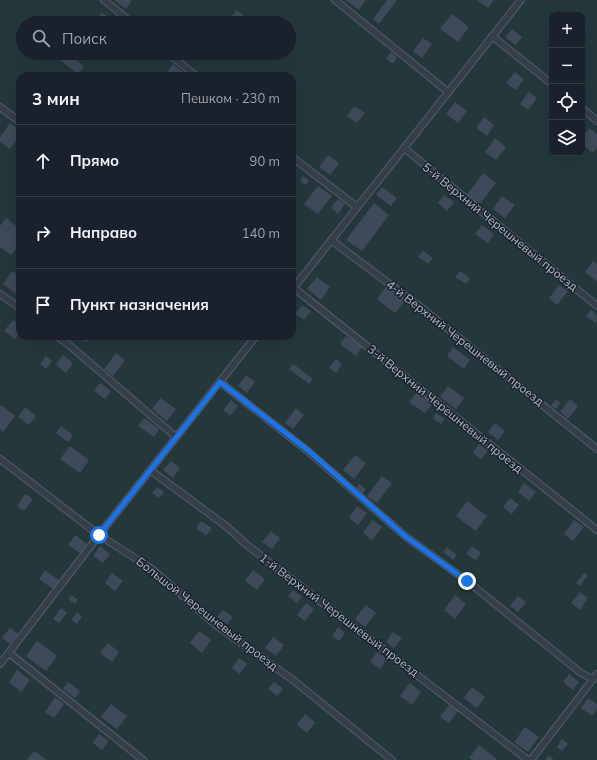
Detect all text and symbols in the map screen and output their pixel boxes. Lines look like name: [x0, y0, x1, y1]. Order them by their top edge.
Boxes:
map controls: [549, 12, 585, 156]
button: +: [549, 12, 585, 48]
search box: [16, 16, 296, 60]
icon: search: [30, 27, 52, 49]
text: Поиск: [62, 29, 107, 48]
button: −: [549, 48, 585, 84]
button: locate: [549, 84, 585, 120]
text: 3 мин: [32, 88, 80, 109]
text: Пешком · 230 m: [181, 90, 280, 106]
button: layers: [549, 120, 585, 156]
icon: ahead: [32, 150, 54, 172]
text: Прямо: [70, 151, 119, 170]
text: 90 m: [250, 153, 280, 169]
street label: 5-й Верхний Черешневый проезд: [420, 159, 581, 294]
icon: right: [32, 222, 54, 244]
text: Направо: [70, 223, 137, 242]
text: 140 m: [242, 225, 280, 241]
street label: 4-й Верхний Черешневый проезд: [384, 276, 547, 409]
icon: arrive: [32, 294, 54, 316]
text: Пункт назначения: [70, 295, 209, 314]
street label: 3-й Верхний Черешневый проезд: [365, 341, 526, 476]
route start: [90, 526, 108, 544]
street label: 1-й Верхний Черешневый проезд: [257, 550, 422, 680]
street label: Большой Черешневый проезд: [133, 554, 281, 674]
route end: [458, 572, 476, 590]

